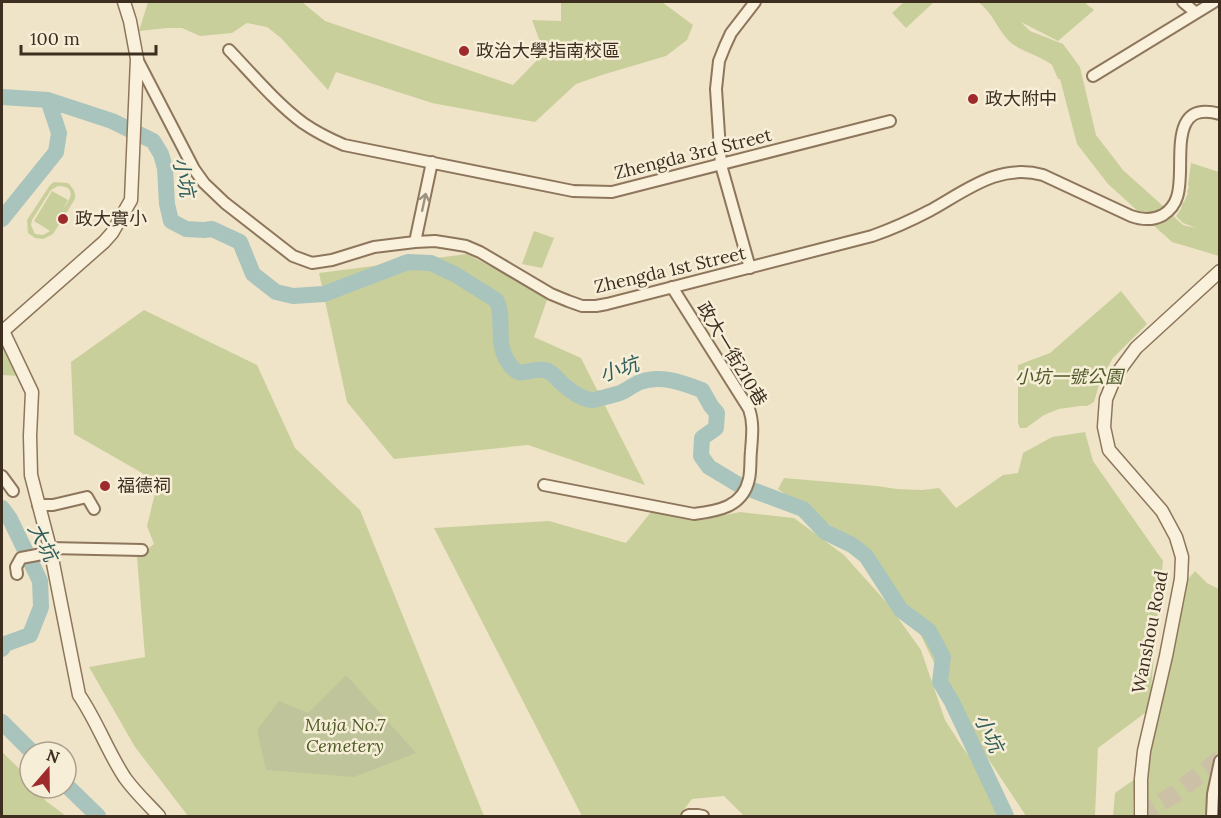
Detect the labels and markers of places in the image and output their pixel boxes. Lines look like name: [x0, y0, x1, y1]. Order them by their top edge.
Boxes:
place label: 政治大學指南校區: [476, 39, 620, 62]
marker: 政治大學指南校區: [457, 44, 471, 58]
place label: 政大附中: [985, 87, 1057, 110]
marker: 政大附中: [966, 92, 980, 106]
place label: 政大實小: [75, 207, 147, 230]
marker: 政大實小: [56, 212, 70, 226]
place label: 福德祠: [117, 474, 171, 497]
marker: 福德祠: [98, 479, 112, 493]

